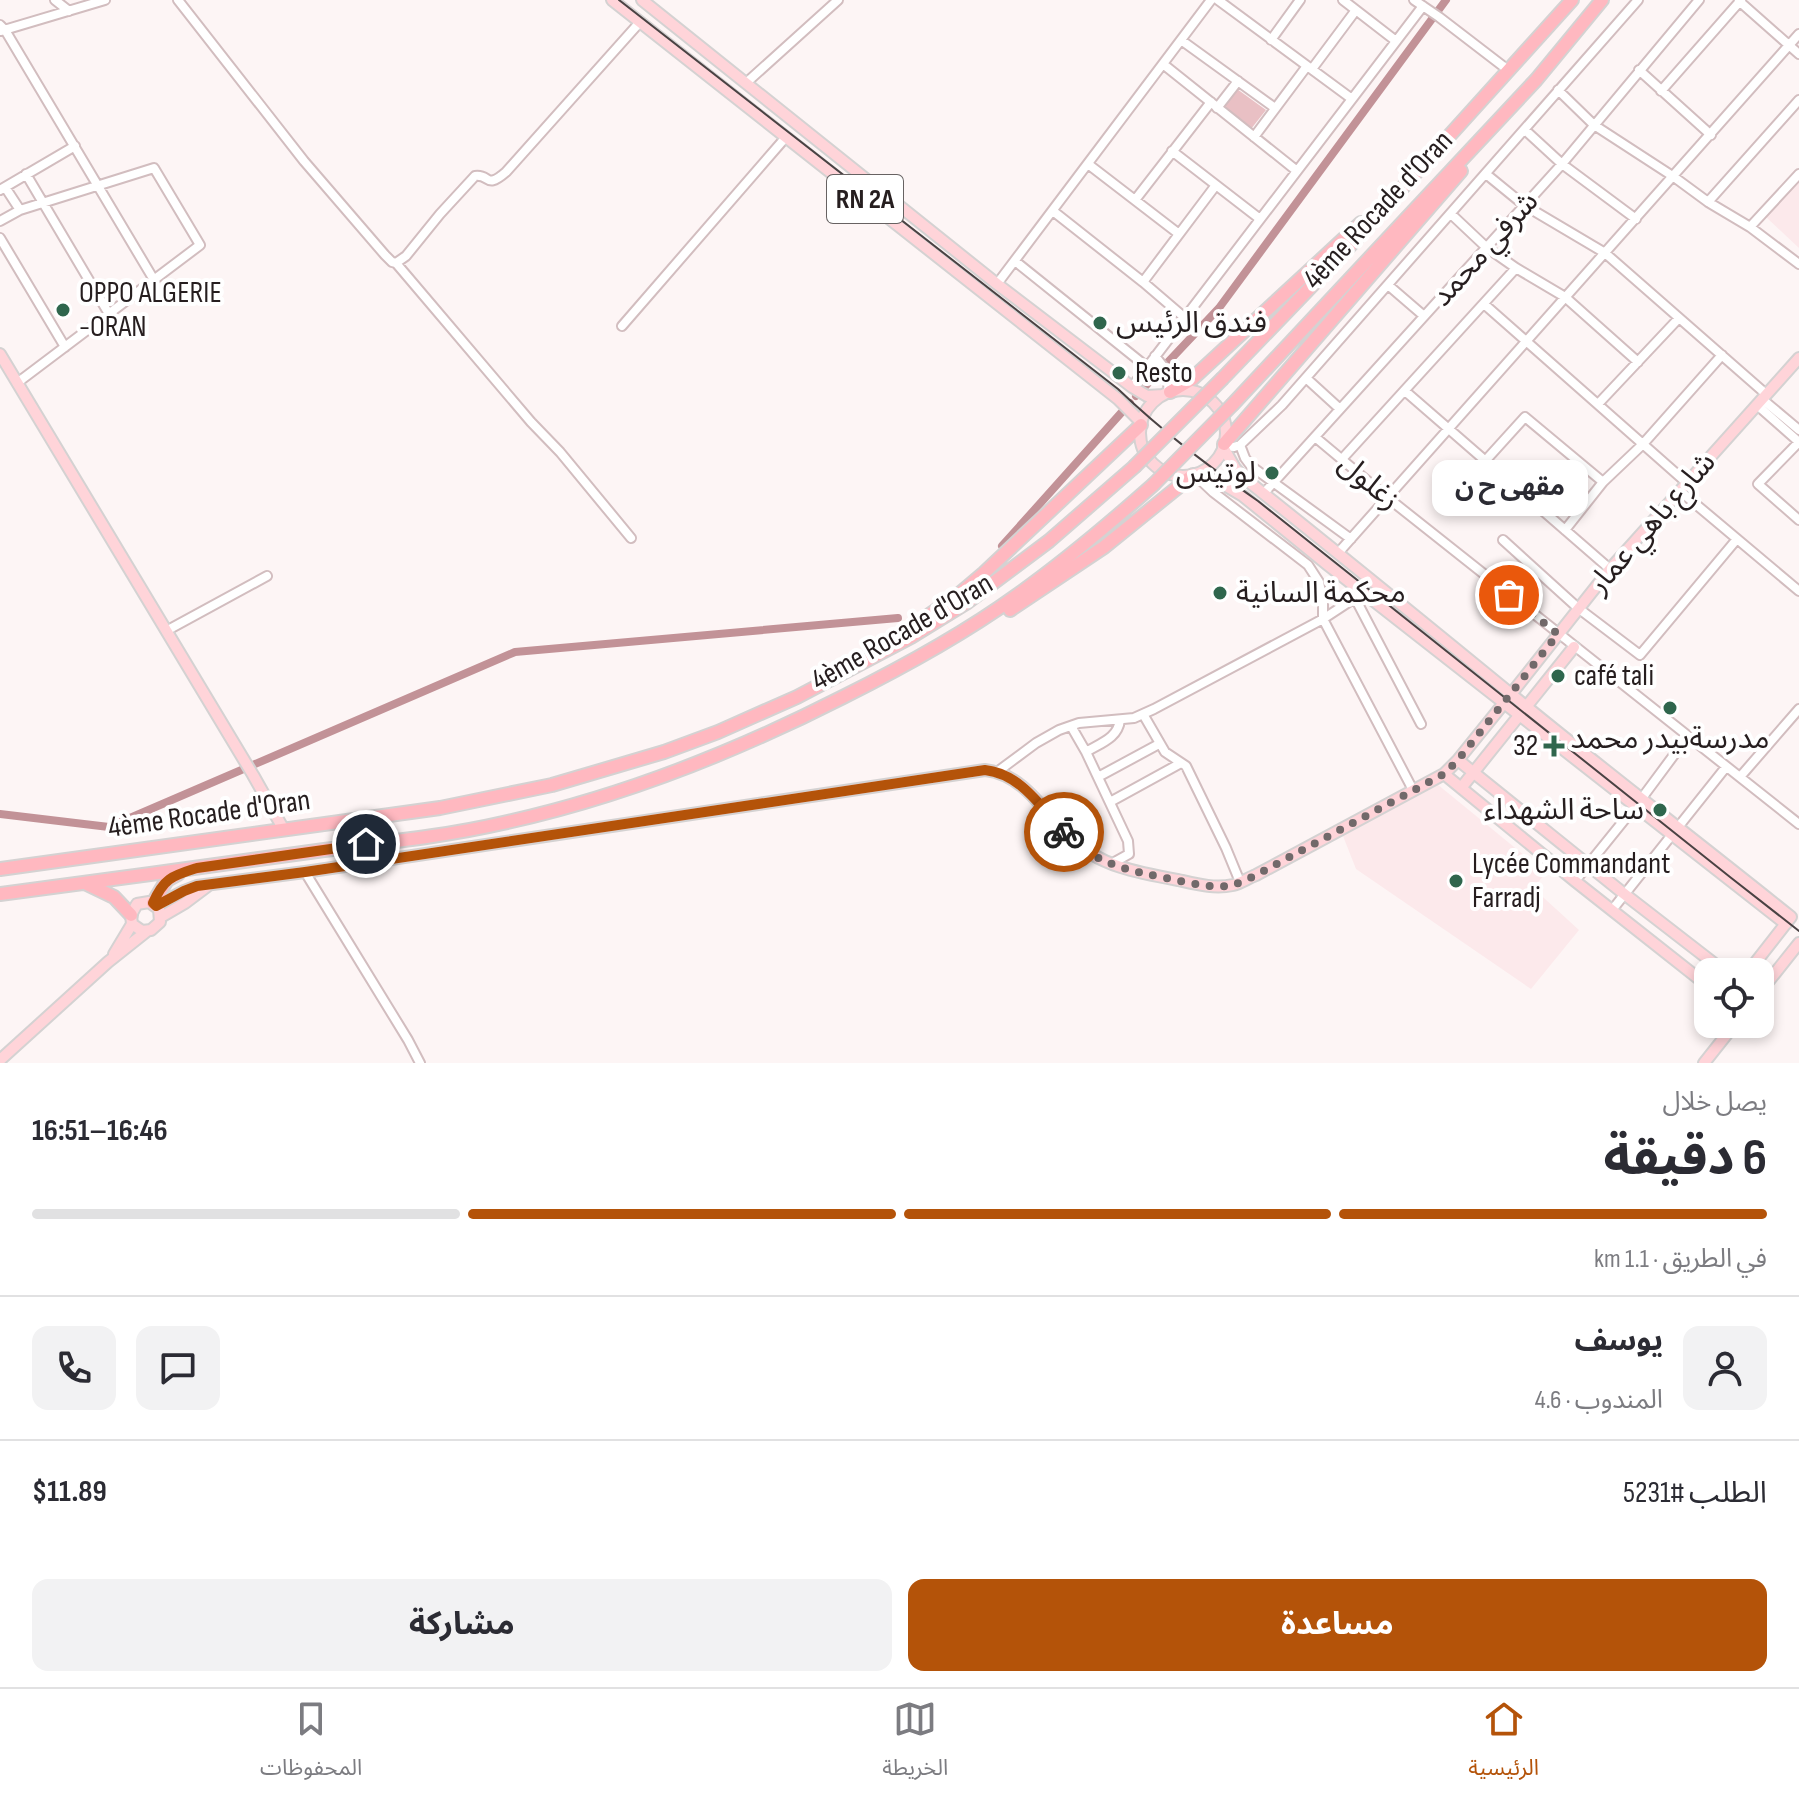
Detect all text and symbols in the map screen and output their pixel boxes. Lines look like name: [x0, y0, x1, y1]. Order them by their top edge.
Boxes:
street label: 4ème Rocade d'Oran: [1295, 123, 1461, 297]
road number: RN 2A: [827, 175, 903, 223]
street label: شرفي محمد: [1424, 184, 1549, 317]
place label: OPPO ALGERIE -ORAN: [79, 275, 222, 345]
marker: OPPO ALGERIE -ORAN: [54, 301, 72, 319]
place label: فندق الرئيس: [1116, 305, 1267, 341]
marker: فندق الرئيس: [1091, 314, 1109, 332]
place label: Resto: [1135, 355, 1193, 391]
marker: Resto: [1110, 364, 1128, 382]
street label: شارع باهي عمار: [1580, 445, 1726, 605]
street label: زغلول: [1331, 446, 1407, 518]
place label: لوتيس: [1176, 455, 1256, 491]
callout: مقهى ح ن: [1431, 459, 1587, 515]
marker: لوتيس: [1263, 464, 1281, 482]
text: مقهى ح ن: [1455, 472, 1565, 503]
pin: [1475, 561, 1543, 629]
street label: 4ème Rocade d'Oran: [805, 565, 999, 699]
icon: bag: [1487, 573, 1531, 617]
place label: محكمة السانية: [1236, 575, 1406, 611]
marker: محكمة السانية: [1211, 584, 1229, 602]
place label: café tali: [1574, 658, 1654, 694]
marker: café tali: [1549, 667, 1567, 685]
marker: مدرسةبيدر محمد: [1661, 699, 1679, 717]
place label: مدرسةبيدر محمد: [1570, 721, 1770, 757]
place label: 32: [1513, 728, 1538, 764]
marker: 32: [1545, 737, 1563, 755]
street label: 4ème Rocade d'Oran: [106, 782, 312, 846]
courier: [1024, 792, 1104, 872]
place label: ساحة الشهداء: [1484, 792, 1644, 828]
marker: ساحة الشهداء: [1651, 801, 1669, 819]
pin: [332, 810, 400, 878]
icon: bike: [1042, 810, 1086, 854]
icon: home: [344, 822, 388, 866]
place label: Lycée Commandant Farradj: [1472, 846, 1670, 916]
marker: Lycée Commandant Farradj: [1447, 872, 1465, 890]
map controls: [1694, 958, 1774, 1038]
button: locate: [1694, 958, 1774, 1038]
text: يصل خلال: [1662, 1087, 1767, 1118]
text: 16:46–16:51: [32, 1113, 168, 1149]
text: 6 دقيقة: [1604, 1127, 1767, 1190]
text: في الطريق · 1.1 km: [1594, 1244, 1767, 1275]
text: يوسف: [1575, 1323, 1663, 1359]
button: phone: [32, 1326, 116, 1410]
button: chat: [136, 1326, 220, 1410]
button: person: [1683, 1326, 1767, 1410]
text: المندوب · 4.6: [1535, 1385, 1663, 1416]
text: $11.89: [32, 1474, 107, 1510]
text: الطلب #5231: [1623, 1475, 1767, 1511]
button: مشاركة: [32, 1579, 892, 1671]
button: مساعدة: [908, 1579, 1767, 1671]
tab: المحفوظات: [260, 1697, 362, 1791]
tab: الخريطة: [882, 1697, 948, 1791]
tab: الرئيسية: [1468, 1697, 1539, 1791]

